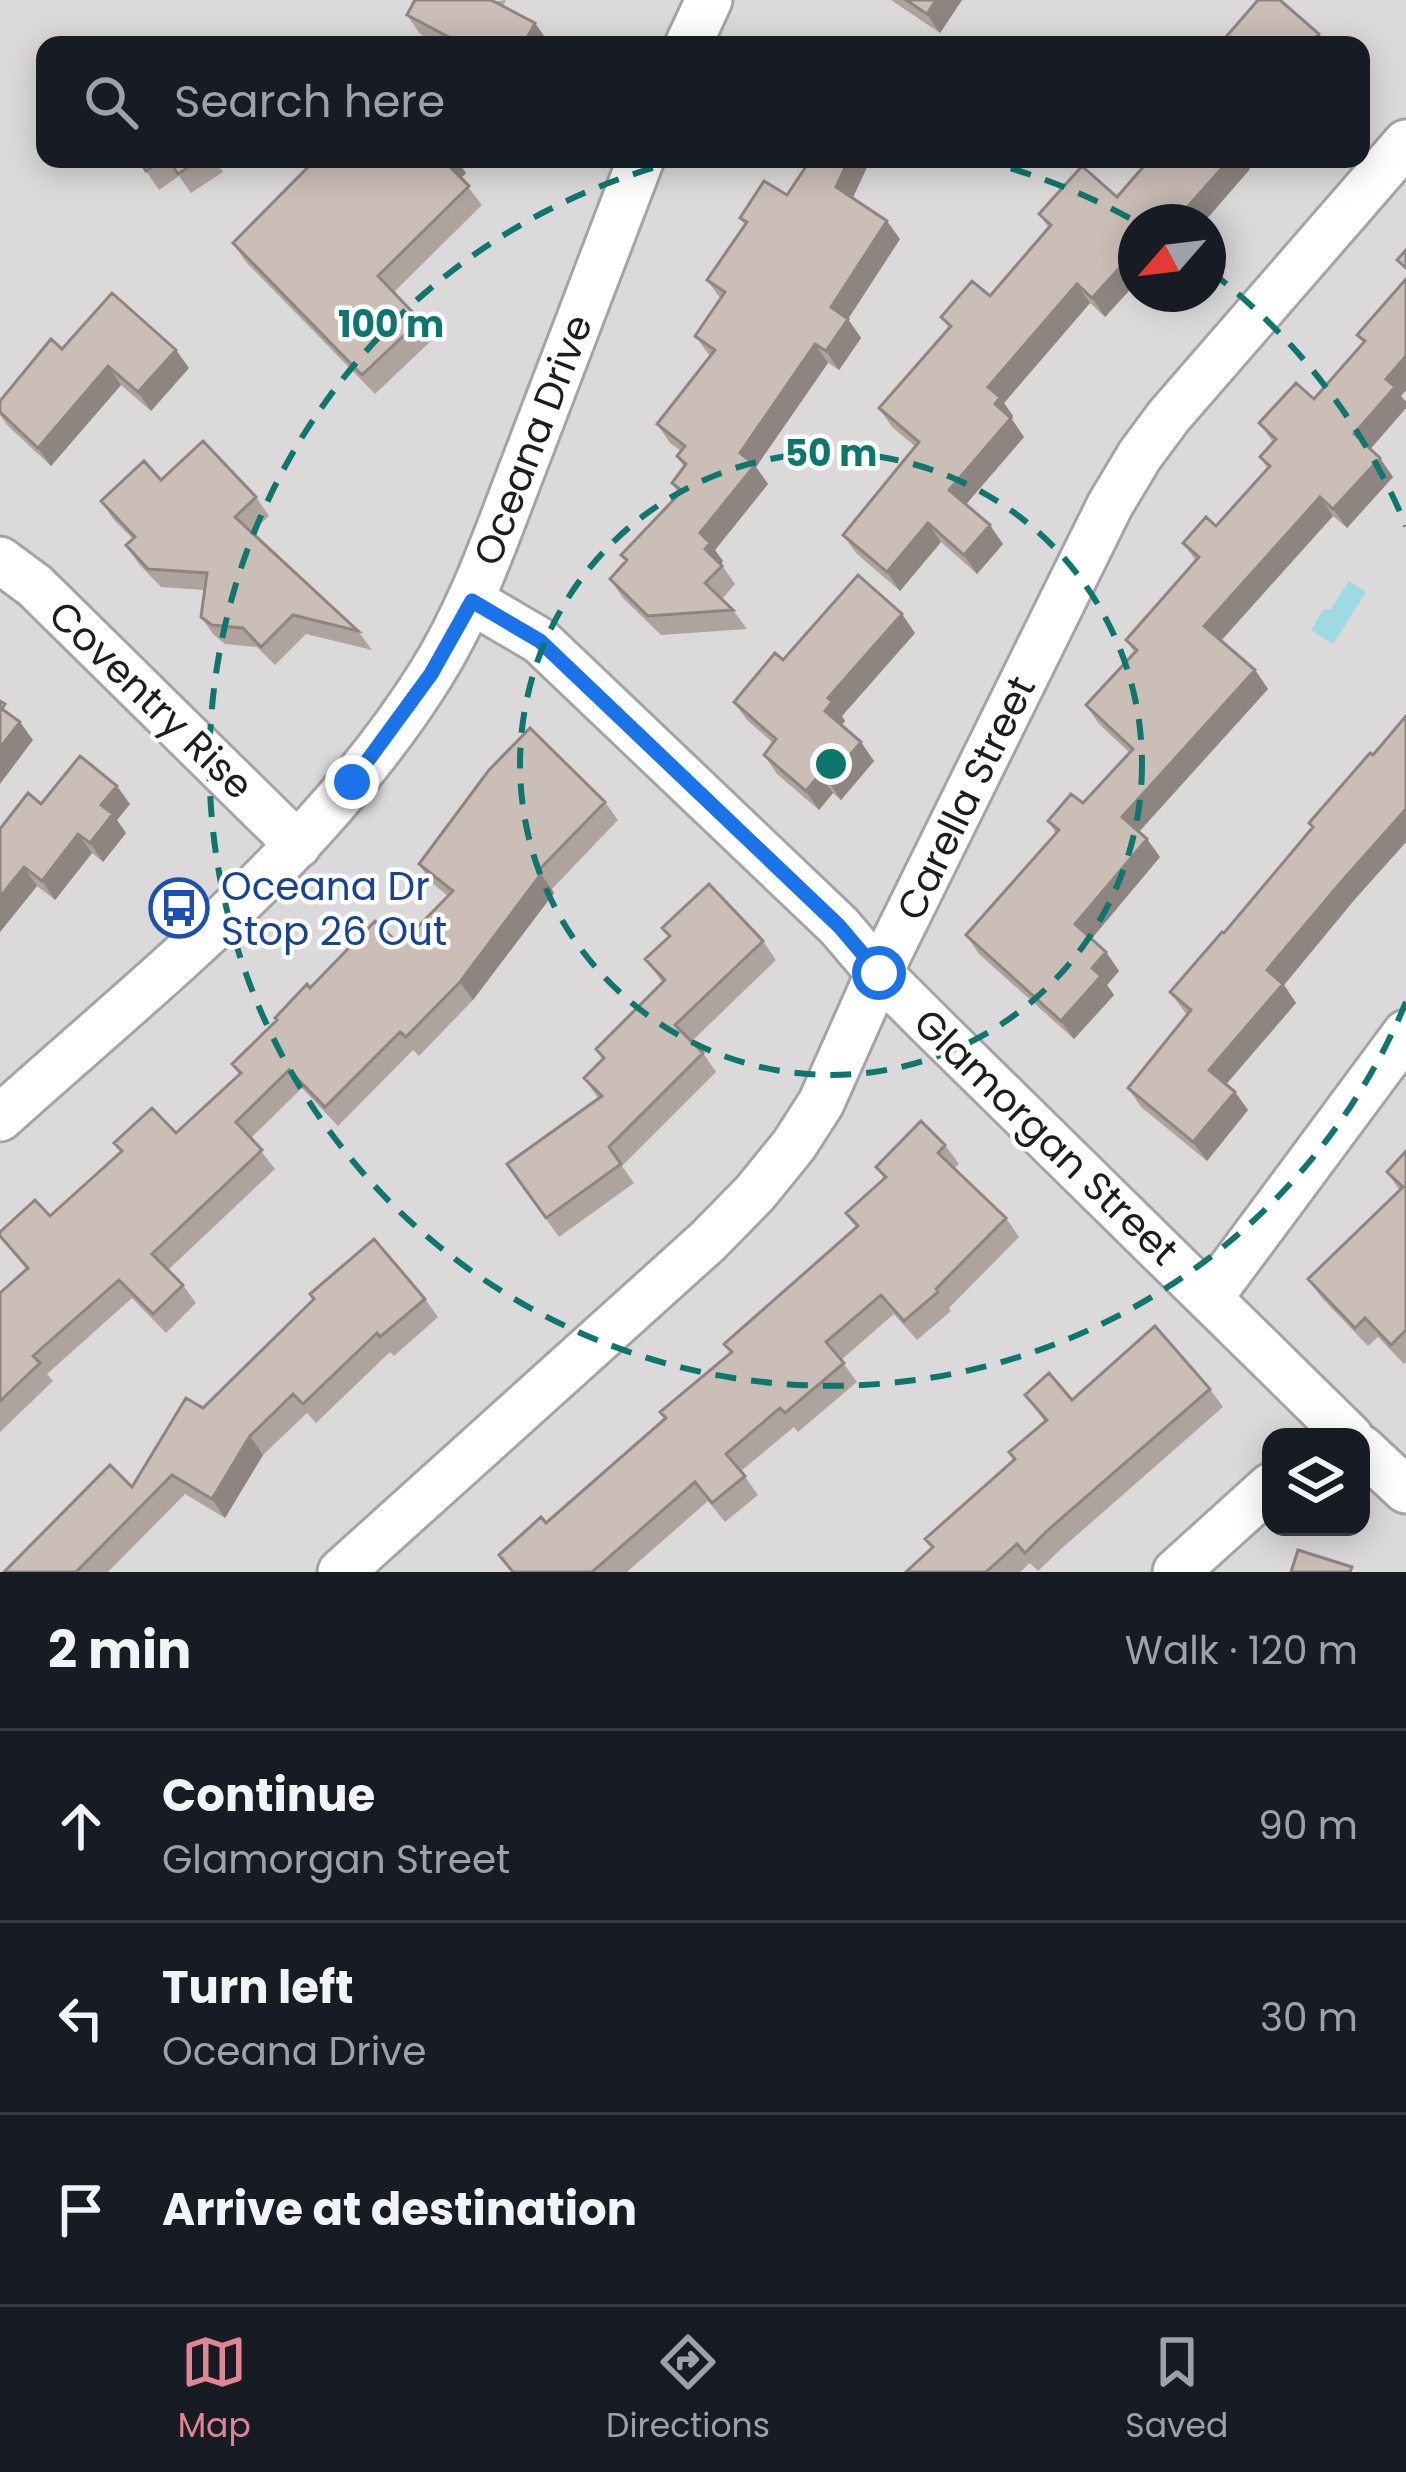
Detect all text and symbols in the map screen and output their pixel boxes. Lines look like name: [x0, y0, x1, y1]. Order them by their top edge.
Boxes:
search box: [36, 36, 1370, 168]
icon: search: [78, 69, 144, 135]
text: Search here: [174, 70, 445, 133]
north arrow: [1118, 204, 1226, 312]
text: 100 m: [338, 299, 444, 350]
street label: Oceana Drive: [460, 307, 606, 573]
text: 50 m: [785, 428, 877, 479]
street label: Coventry Rise: [37, 588, 265, 812]
street label: Carella Street: [883, 667, 1049, 929]
centre of rings: [810, 743, 852, 785]
route end: [325, 755, 379, 809]
place label: Oceana Dr Stop 26 Out: [221, 859, 447, 959]
bus stop icon: Oceana Dr Stop 26 Out: [148, 877, 210, 939]
route start: [852, 946, 906, 1000]
street label: Glamorgan Street: [902, 996, 1190, 1278]
map controls: [1262, 1428, 1370, 1536]
button: layers: [1262, 1428, 1370, 1536]
text: 2 min: [48, 1614, 191, 1686]
text: Walk · 120 m: [1125, 1623, 1358, 1678]
text: Continue: [162, 1764, 375, 1827]
icon: ahead: [48, 1793, 114, 1859]
text: 90 m: [1258, 1798, 1358, 1853]
text: Glamorgan Street: [162, 1832, 510, 1887]
text: Turn left: [162, 1956, 354, 2019]
icon: left: [48, 1985, 114, 2051]
text: 30 m: [1260, 1990, 1358, 2045]
text: Oceana Drive: [162, 2024, 426, 2079]
icon: arrive: [48, 2177, 114, 2243]
text: Arrive at destination: [162, 2178, 637, 2241]
tab: Map: [178, 2329, 251, 2451]
tab: Directions: [606, 2329, 770, 2451]
tab: Saved: [1125, 2329, 1228, 2451]

